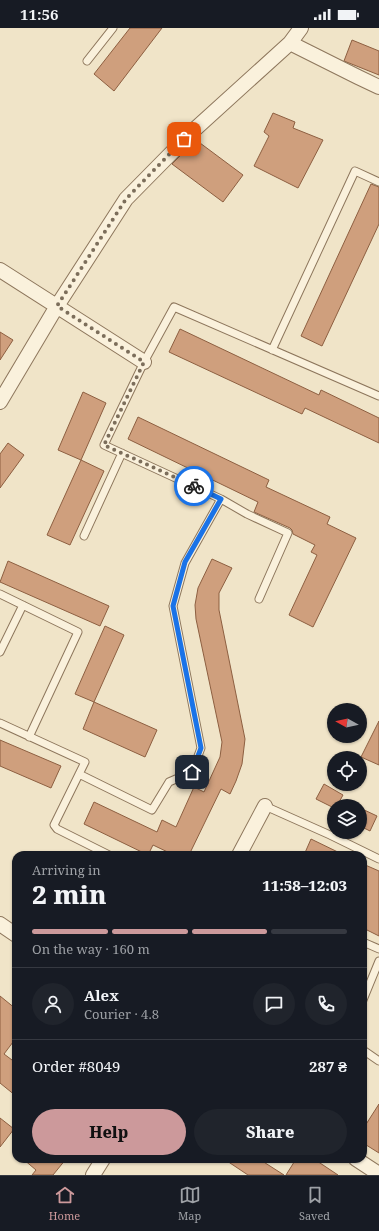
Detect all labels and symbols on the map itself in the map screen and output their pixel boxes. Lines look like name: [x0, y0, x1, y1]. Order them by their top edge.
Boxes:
pin: [167, 122, 201, 156]
courier: [174, 466, 214, 506]
north arrow: [327, 703, 367, 743]
pin: [175, 755, 209, 789]

